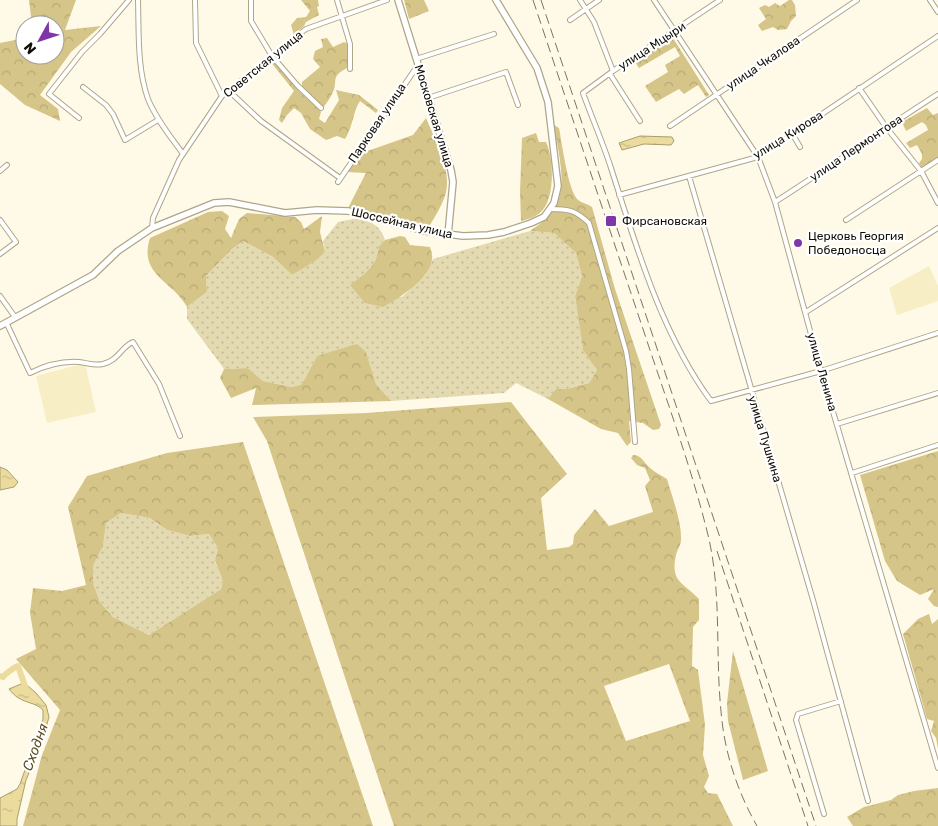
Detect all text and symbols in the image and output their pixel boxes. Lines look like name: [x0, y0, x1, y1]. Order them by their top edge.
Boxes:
north arrow: [15, 15, 65, 65]
street label: улица Мцыри: [616, 19, 688, 73]
street label: Советская улица: [220, 28, 306, 100]
street label: улица Чкалова: [724, 33, 802, 93]
text: N: [21, 39, 40, 57]
street label: Московская улица: [412, 63, 456, 169]
street label: Парковая улица: [345, 81, 409, 165]
street label: улица Кирова: [750, 108, 826, 162]
street label: улица Лермонтова: [807, 112, 905, 184]
street label: Шоссейная улица: [350, 205, 454, 241]
marker: Фирсановская: [604, 214, 618, 228]
place label: Фирсановская: [622, 214, 707, 228]
place label: Церковь Георгия Победоносца: [808, 229, 904, 257]
marker: Церковь Георгия Победоносца: [792, 237, 804, 249]
street label: улица Ленина: [804, 331, 840, 413]
street label: улица Пушкина: [745, 394, 785, 484]
water label: Сходня: [19, 721, 52, 773]

